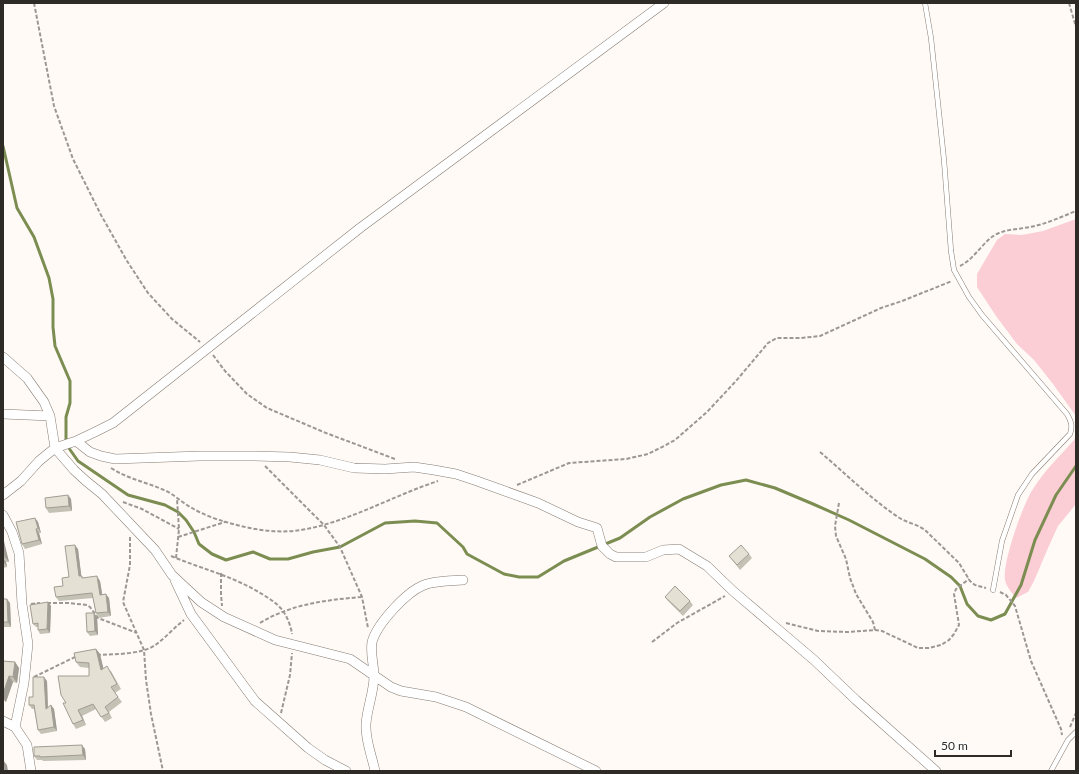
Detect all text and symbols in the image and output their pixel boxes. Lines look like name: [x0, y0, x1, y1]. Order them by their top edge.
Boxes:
scale bar: [935, 732, 1011, 758]
text: 50 m: [941, 738, 968, 753]

